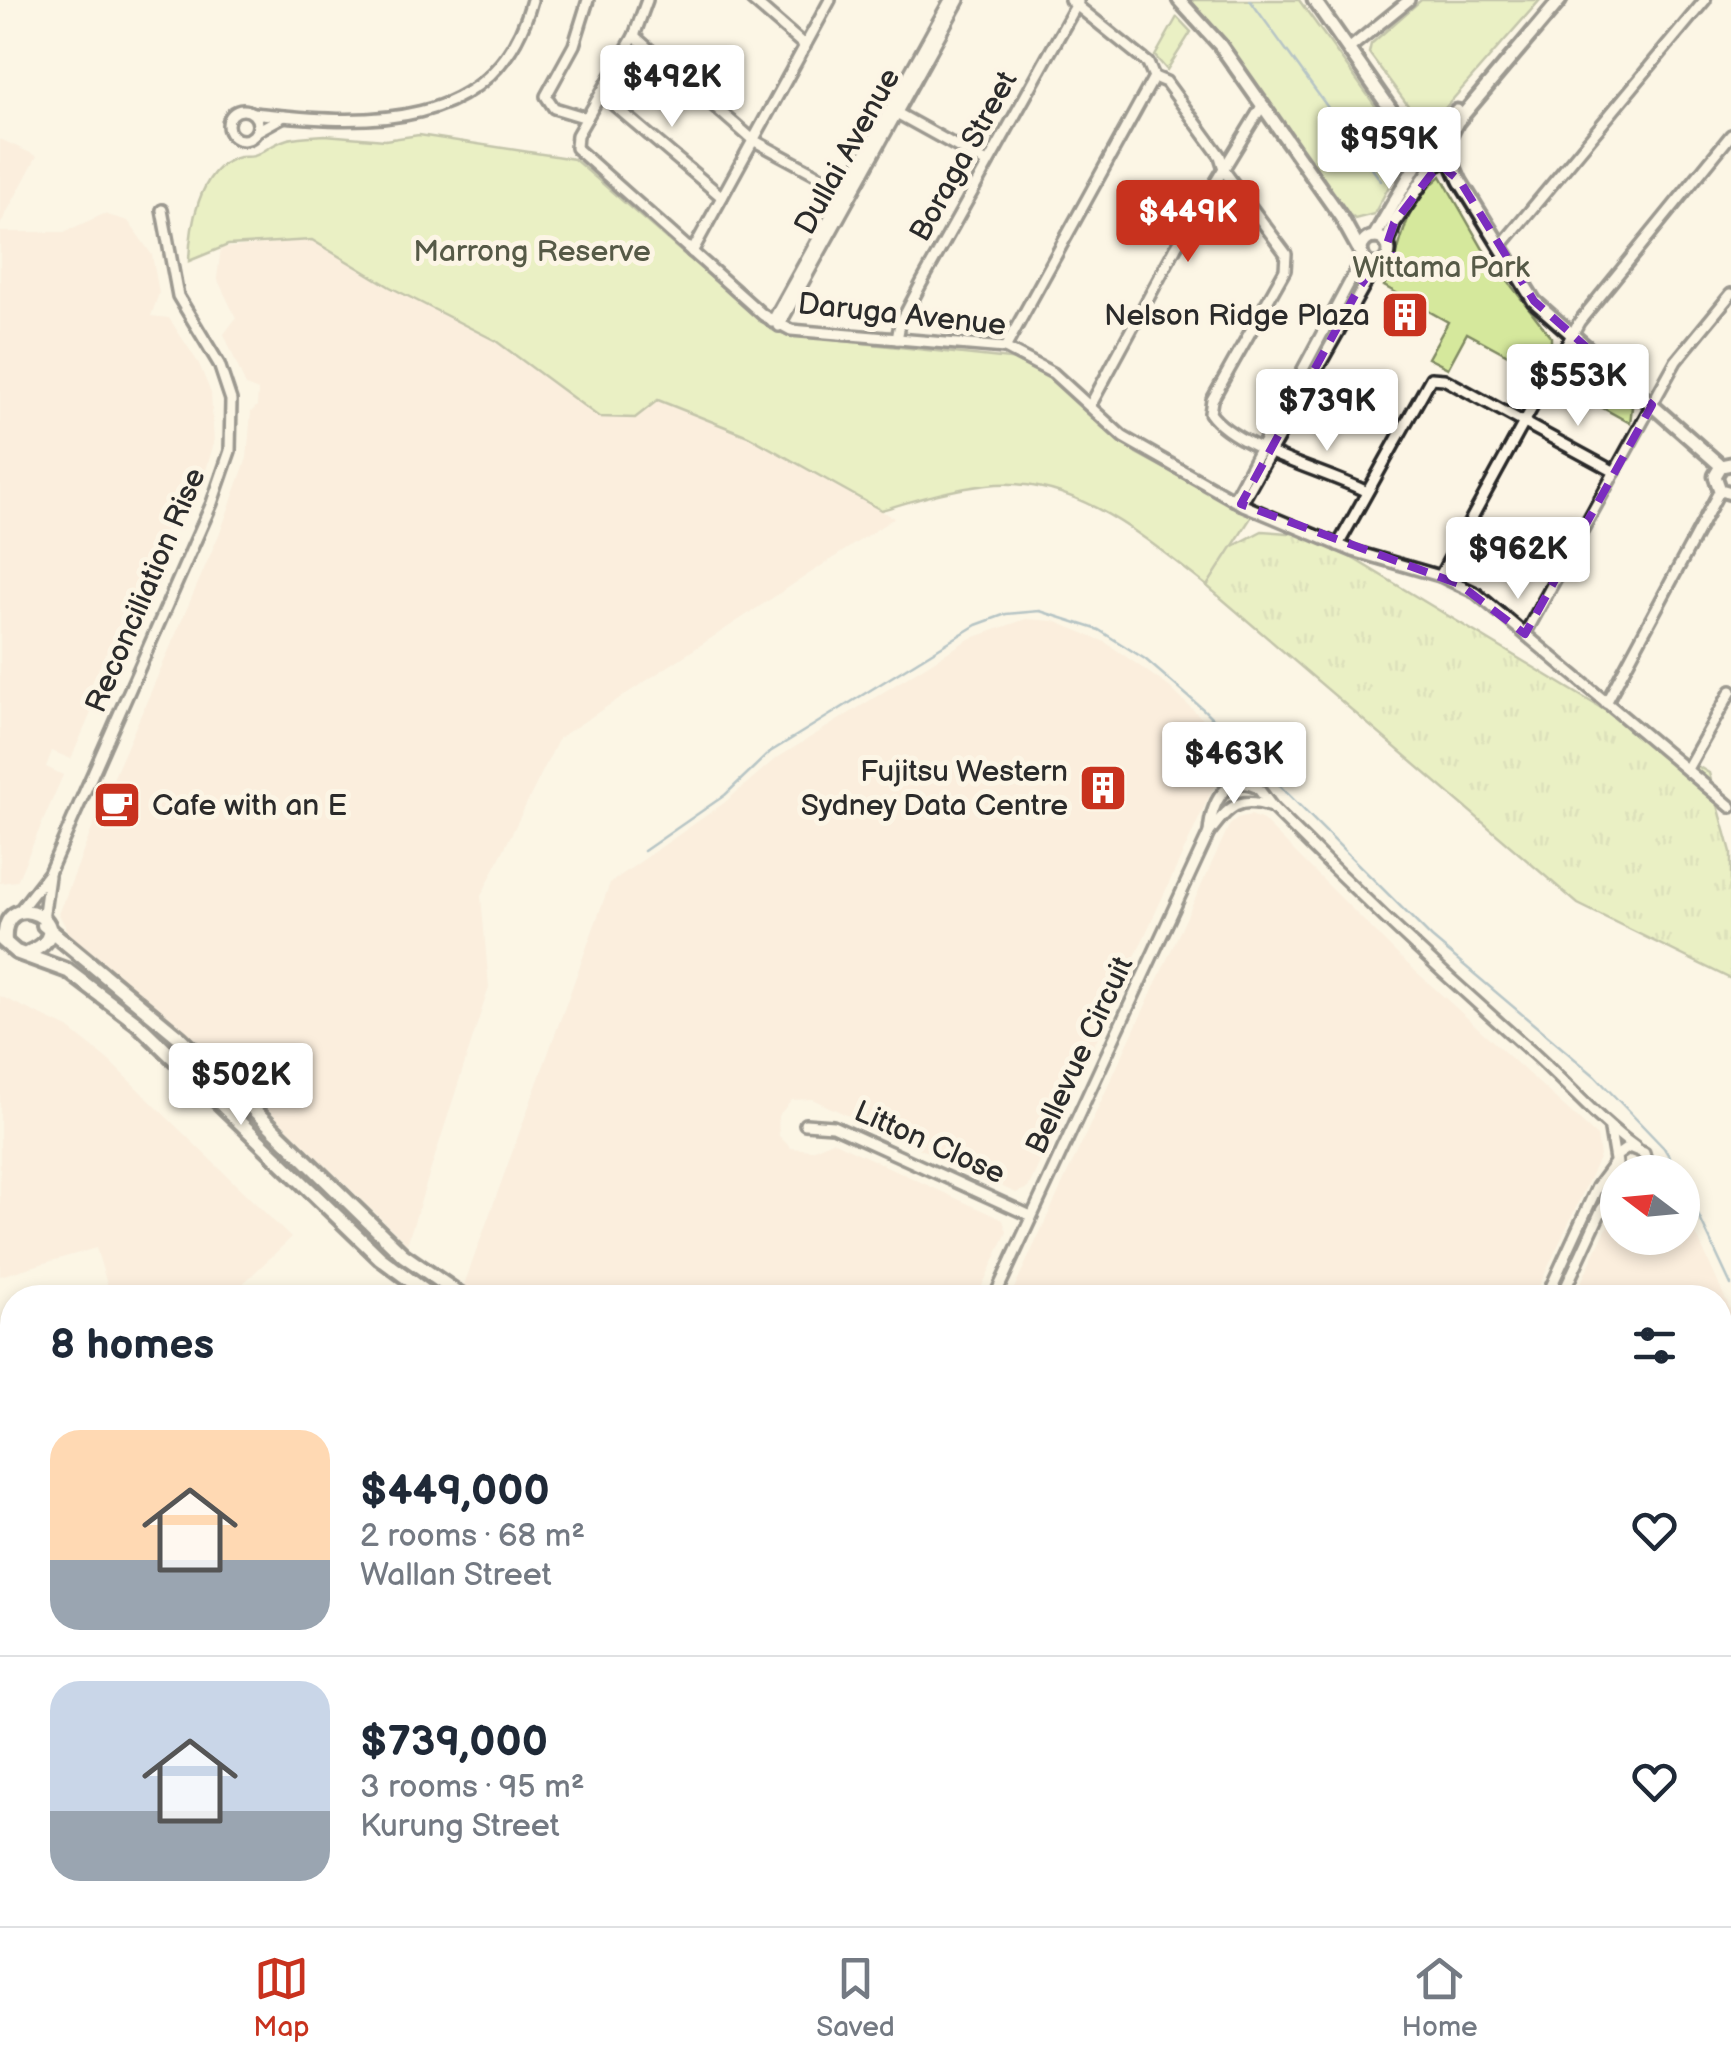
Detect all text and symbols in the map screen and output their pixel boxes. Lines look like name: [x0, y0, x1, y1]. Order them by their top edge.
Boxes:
pin: $492K: [602, 45, 742, 130]
text: $492K: [622, 58, 722, 97]
street label: Dullai Avenue: [787, 62, 908, 241]
street label: Boraga Street: [902, 65, 1025, 248]
pin: $959K: [1319, 107, 1459, 192]
text: $959K: [1340, 120, 1438, 159]
pin: $449K: [1118, 180, 1258, 265]
text: $449K: [1138, 193, 1238, 232]
park label: Marrong Reserve: [413, 234, 651, 270]
park label: Wittama Park: [1352, 250, 1530, 286]
street label: Daruga Avenue: [796, 286, 1008, 344]
building icon: Nelson Ridge Plaza: [1379, 289, 1431, 341]
place label: Nelson Ridge Plaza: [1104, 298, 1370, 334]
pin: $553K: [1508, 344, 1648, 429]
text: $553K: [1529, 357, 1627, 396]
pin: $739K: [1257, 369, 1397, 454]
text: $739K: [1278, 382, 1376, 421]
street label: Reconciliation Rise: [78, 463, 214, 718]
pin: $962K: [1448, 517, 1588, 602]
text: $962K: [1468, 530, 1568, 569]
pin: $463K: [1164, 722, 1304, 807]
text: $463K: [1184, 735, 1284, 774]
place label: Fujitsu Western Sydney Data Centre: [801, 754, 1068, 824]
building icon: Fujitsu Western Sydney Data Centre: [1077, 762, 1129, 814]
cafe icon: Cafe with an E: [91, 779, 143, 831]
place label: Cafe with an E: [152, 788, 347, 824]
street label: Bellevue Circuit: [1018, 951, 1141, 1160]
pin: $502K: [171, 1043, 311, 1128]
text: $502K: [191, 1056, 291, 1095]
street label: Litton Close: [849, 1094, 1011, 1192]
north arrow: [1600, 1155, 1700, 1255]
map controls: [1600, 1155, 1700, 1255]
icon: filters: [1627, 1318, 1682, 1373]
text: 8 homes: [50, 1320, 214, 1371]
text: $449,000: [360, 1466, 550, 1517]
icon: home: [130, 1470, 250, 1590]
icon: heart: [1627, 1503, 1682, 1558]
text: 2 rooms · 68 m²: [360, 1517, 585, 1556]
text: Wallan Street: [360, 1556, 552, 1595]
text: $739,000: [360, 1717, 548, 1768]
icon: home: [130, 1721, 250, 1841]
icon: heart: [1627, 1754, 1682, 1809]
text: 3 rooms · 95 m²: [360, 1768, 585, 1807]
text: Kurung Street: [360, 1807, 560, 1846]
tab: Map: [253, 1951, 310, 2044]
tab: Saved: [816, 1951, 895, 2044]
tab: Home: [1402, 1951, 1478, 2044]

